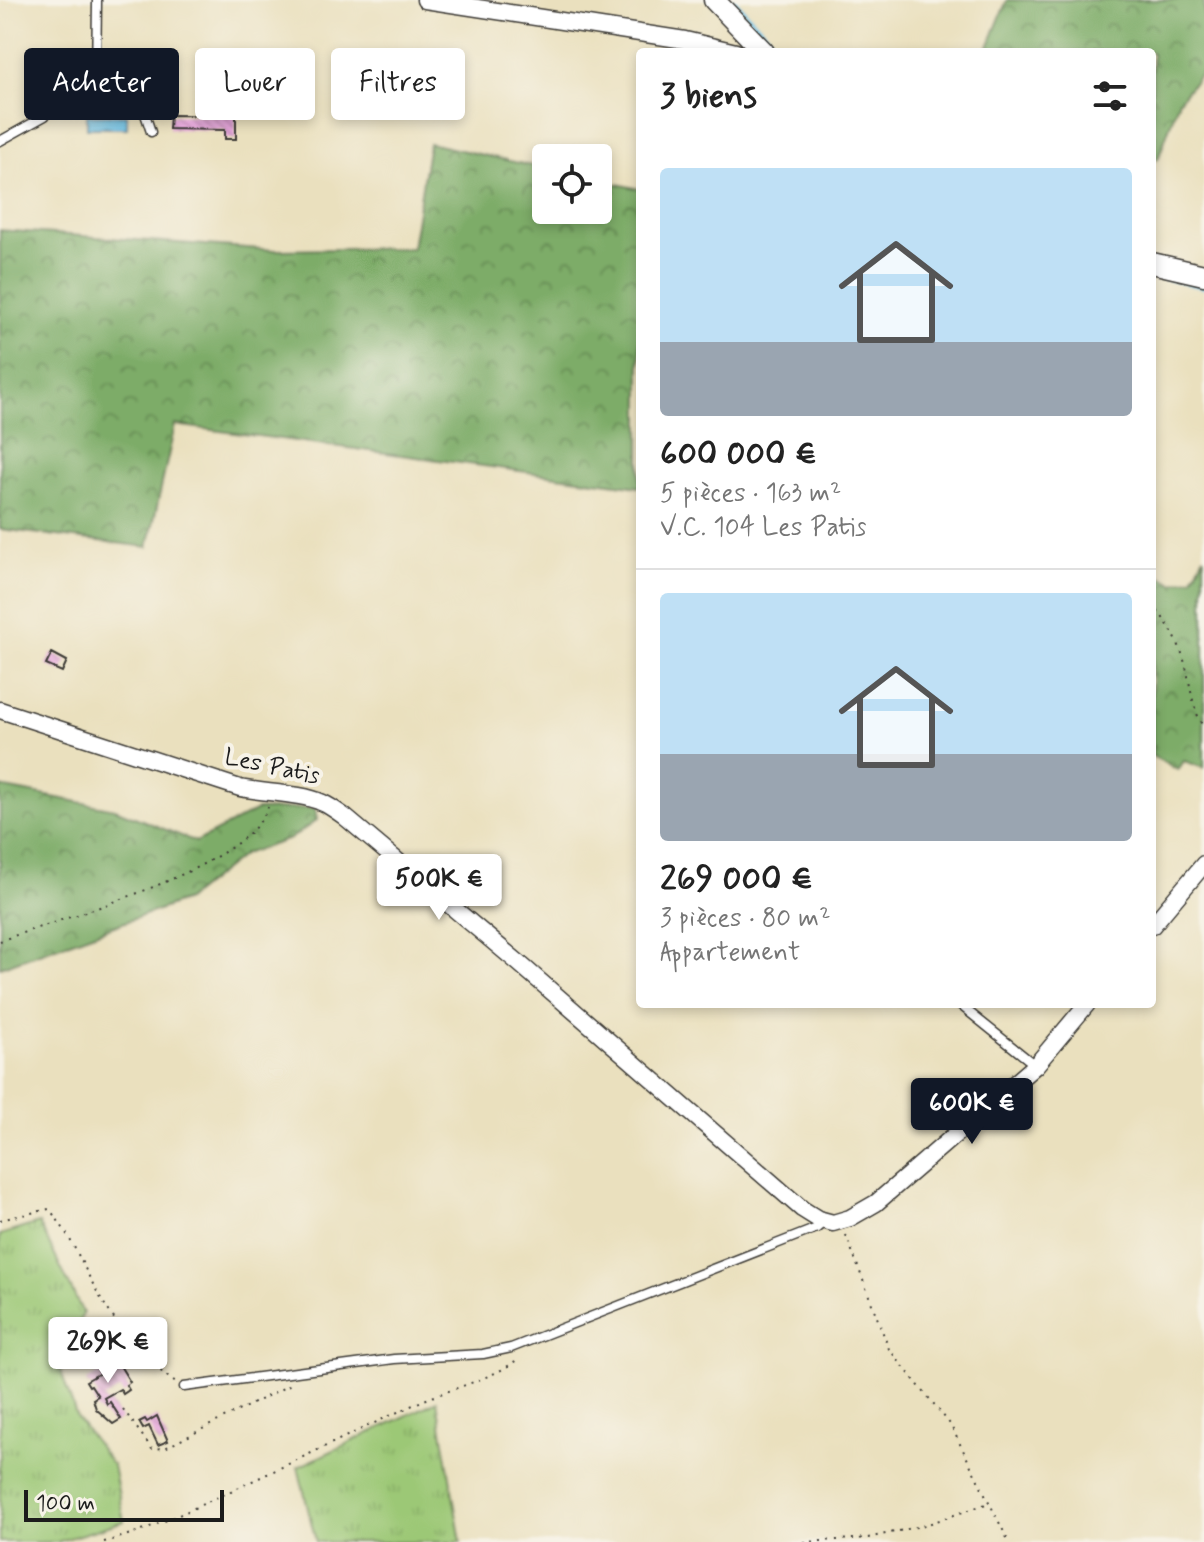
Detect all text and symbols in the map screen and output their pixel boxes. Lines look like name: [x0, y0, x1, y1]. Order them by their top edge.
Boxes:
chip: Acheter: [24, 48, 179, 120]
chip: Louer: [195, 48, 315, 120]
chip: Filtres: [331, 48, 465, 120]
text: 3 biens: [660, 74, 757, 119]
icon: filters: [1088, 74, 1132, 118]
map controls: [532, 144, 612, 224]
button: locate: [532, 144, 612, 224]
icon: home: [824, 220, 968, 364]
text: 600 000 €: [660, 432, 817, 477]
text: 5 pièces · 163 m²: [660, 477, 841, 511]
text: V.C. 104 Les Patis: [660, 511, 866, 545]
icon: home: [824, 645, 968, 789]
street label: Les Patis: [222, 742, 323, 792]
pin: 500K €: [374, 854, 504, 922]
text: 269 000 €: [660, 857, 813, 902]
text: 500K €: [395, 863, 483, 897]
text: 3 pièces · 80 m²: [660, 902, 830, 936]
text: Appartement: [660, 936, 800, 970]
pin: 600K €: [907, 1078, 1037, 1146]
text: 600K €: [929, 1087, 1015, 1121]
pin: 269K €: [43, 1317, 173, 1385]
text: 269K €: [66, 1326, 150, 1360]
scale bar: [24, 1486, 224, 1522]
text: 100 m: [36, 1490, 95, 1518]

